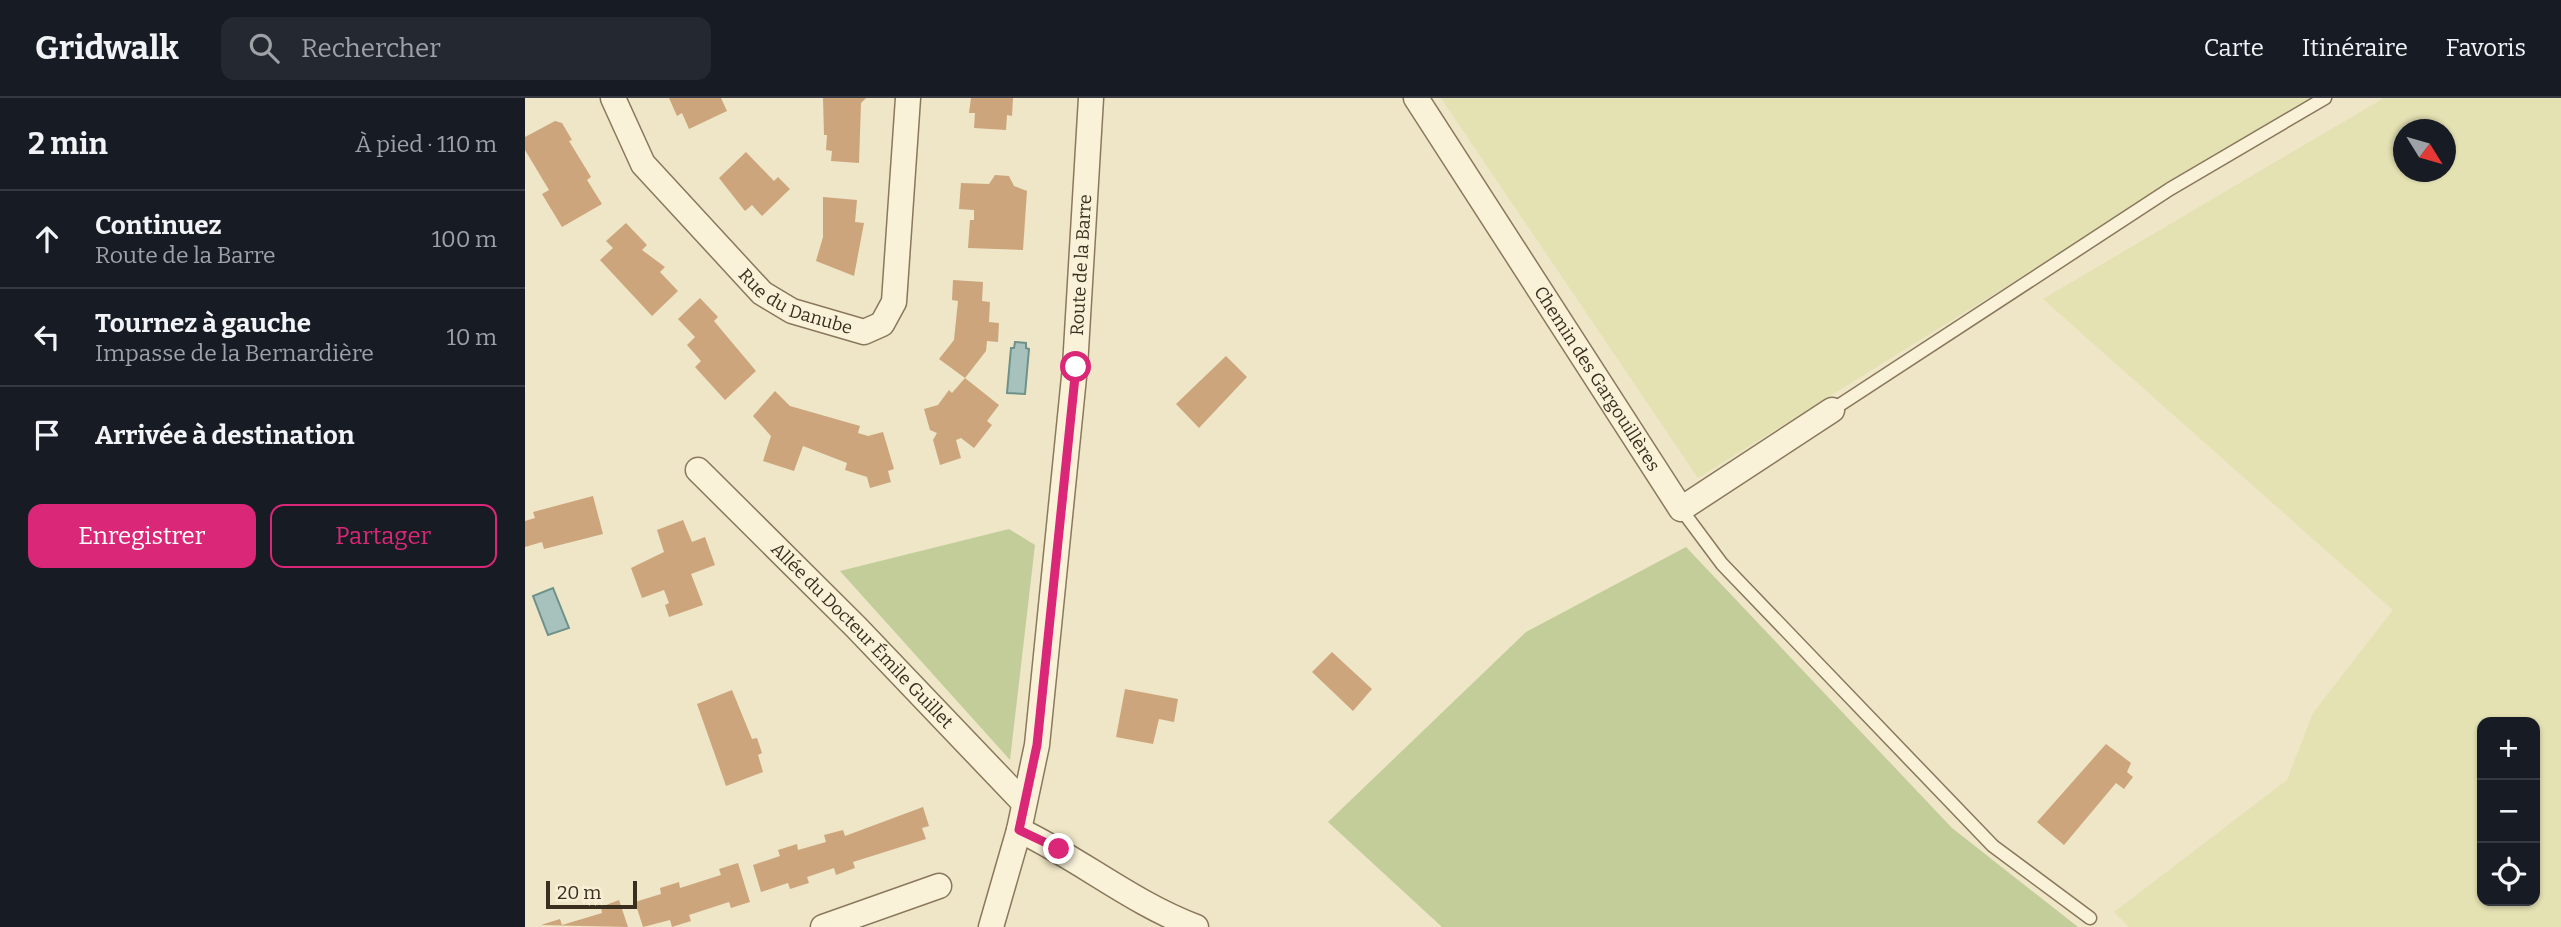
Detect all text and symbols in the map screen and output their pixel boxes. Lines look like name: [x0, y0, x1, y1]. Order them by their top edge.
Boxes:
search box: [221, 17, 711, 80]
text: Gridwalk: [35, 28, 179, 68]
icon: search: [245, 29, 283, 67]
text: Rechercher: [301, 33, 441, 64]
text: Carte: [2204, 34, 2264, 62]
text: Itinéraire: [2302, 34, 2408, 62]
text: Favoris: [2446, 34, 2526, 62]
north arrow: [2393, 119, 2456, 182]
text: 2 min: [28, 126, 108, 162]
text: À pied · 110 m: [355, 130, 497, 158]
street label: Route de la Barre: [1066, 194, 1096, 336]
text: Continuez: [95, 210, 222, 241]
icon: ahead: [28, 220, 66, 258]
text: 100 m: [432, 225, 497, 253]
text: Route de la Barre: [95, 241, 276, 269]
street label: Rue du Danube: [734, 264, 855, 339]
street label: Chemin des Gargouillères: [1529, 282, 1665, 475]
text: Tournez à gauche: [95, 308, 311, 339]
icon: left: [28, 318, 66, 356]
text: 10 m: [446, 323, 497, 351]
text: Impasse de la Bernardière: [95, 339, 374, 367]
route start: [1060, 351, 1091, 382]
icon: arrive: [28, 416, 66, 454]
text: Arrivée à destination: [95, 420, 354, 451]
button: Enregistrer: [28, 504, 256, 568]
button: Partager: [270, 504, 497, 568]
street label: Allée du Docteur Émile Guillet: [766, 538, 958, 733]
map controls: [2477, 717, 2540, 906]
button: +: [2477, 717, 2540, 780]
button: −: [2477, 780, 2540, 843]
route end: [1043, 833, 1074, 864]
button: locate: [2477, 843, 2540, 906]
scale bar: [546, 878, 637, 910]
text: 20 m: [557, 881, 601, 904]

